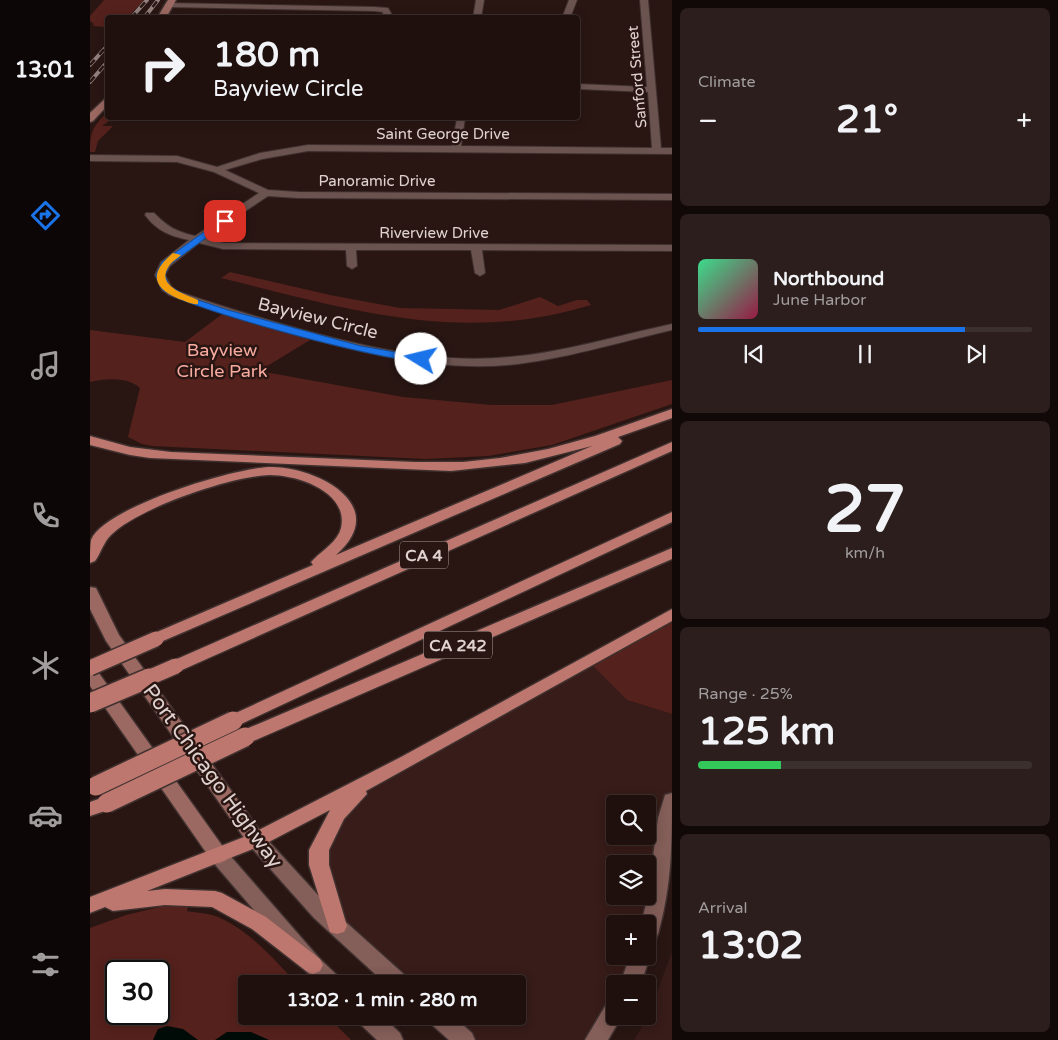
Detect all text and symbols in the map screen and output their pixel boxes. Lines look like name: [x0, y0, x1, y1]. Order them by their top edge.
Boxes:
street label: Sanford Street: [624, 25, 650, 129]
text: 180 m: [213, 34, 320, 76]
icon: right: [130, 35, 195, 100]
text: 13:01: [15, 57, 75, 83]
text: Climate: [698, 72, 756, 92]
text: Bayview Circle: [213, 76, 363, 102]
text: 21°: [836, 97, 898, 143]
text: −: [698, 104, 718, 138]
text: +: [1016, 104, 1032, 138]
street label: Saint George Drive: [376, 125, 510, 143]
street label: Panoramic Drive: [319, 172, 435, 190]
icon: directions: [28, 198, 63, 233]
pin: [204, 200, 246, 242]
icon: arrive: [211, 207, 239, 235]
street label: Riverview Drive: [379, 224, 489, 242]
text: Northbound: [773, 268, 884, 290]
text: June Harbor: [773, 290, 866, 310]
street label: Bayview Circle: [256, 292, 380, 344]
position arrow: [394, 332, 446, 384]
park label: Bayview Circle Park: [176, 339, 268, 382]
icon: previous: [740, 340, 768, 368]
icon: pause: [851, 340, 879, 368]
icon: next: [962, 340, 990, 368]
icon: music: [28, 348, 63, 383]
text: 27: [824, 471, 906, 550]
icon: phone: [28, 498, 63, 533]
road number: CA 4: [400, 542, 448, 568]
text: km/h: [845, 543, 885, 563]
road number: CA 242: [424, 632, 492, 658]
icon: climate: [28, 648, 63, 683]
street label: Port Chicago Highway: [137, 679, 288, 873]
text: Range · 25%: [698, 684, 793, 704]
text: 125 km: [698, 709, 835, 755]
map controls: [606, 795, 656, 1025]
button: search: [606, 795, 656, 845]
icon: car: [28, 798, 63, 833]
button: layers: [606, 855, 656, 905]
text: Arrival: [698, 898, 747, 918]
button: +: [606, 915, 656, 965]
text: 13:02: [698, 923, 803, 969]
icon: filters: [28, 947, 63, 982]
speed limit sign: 30: [105, 960, 170, 1025]
button: −: [606, 975, 656, 1025]
text: 13:02 · 1 min · 280 m: [286, 989, 478, 1011]

